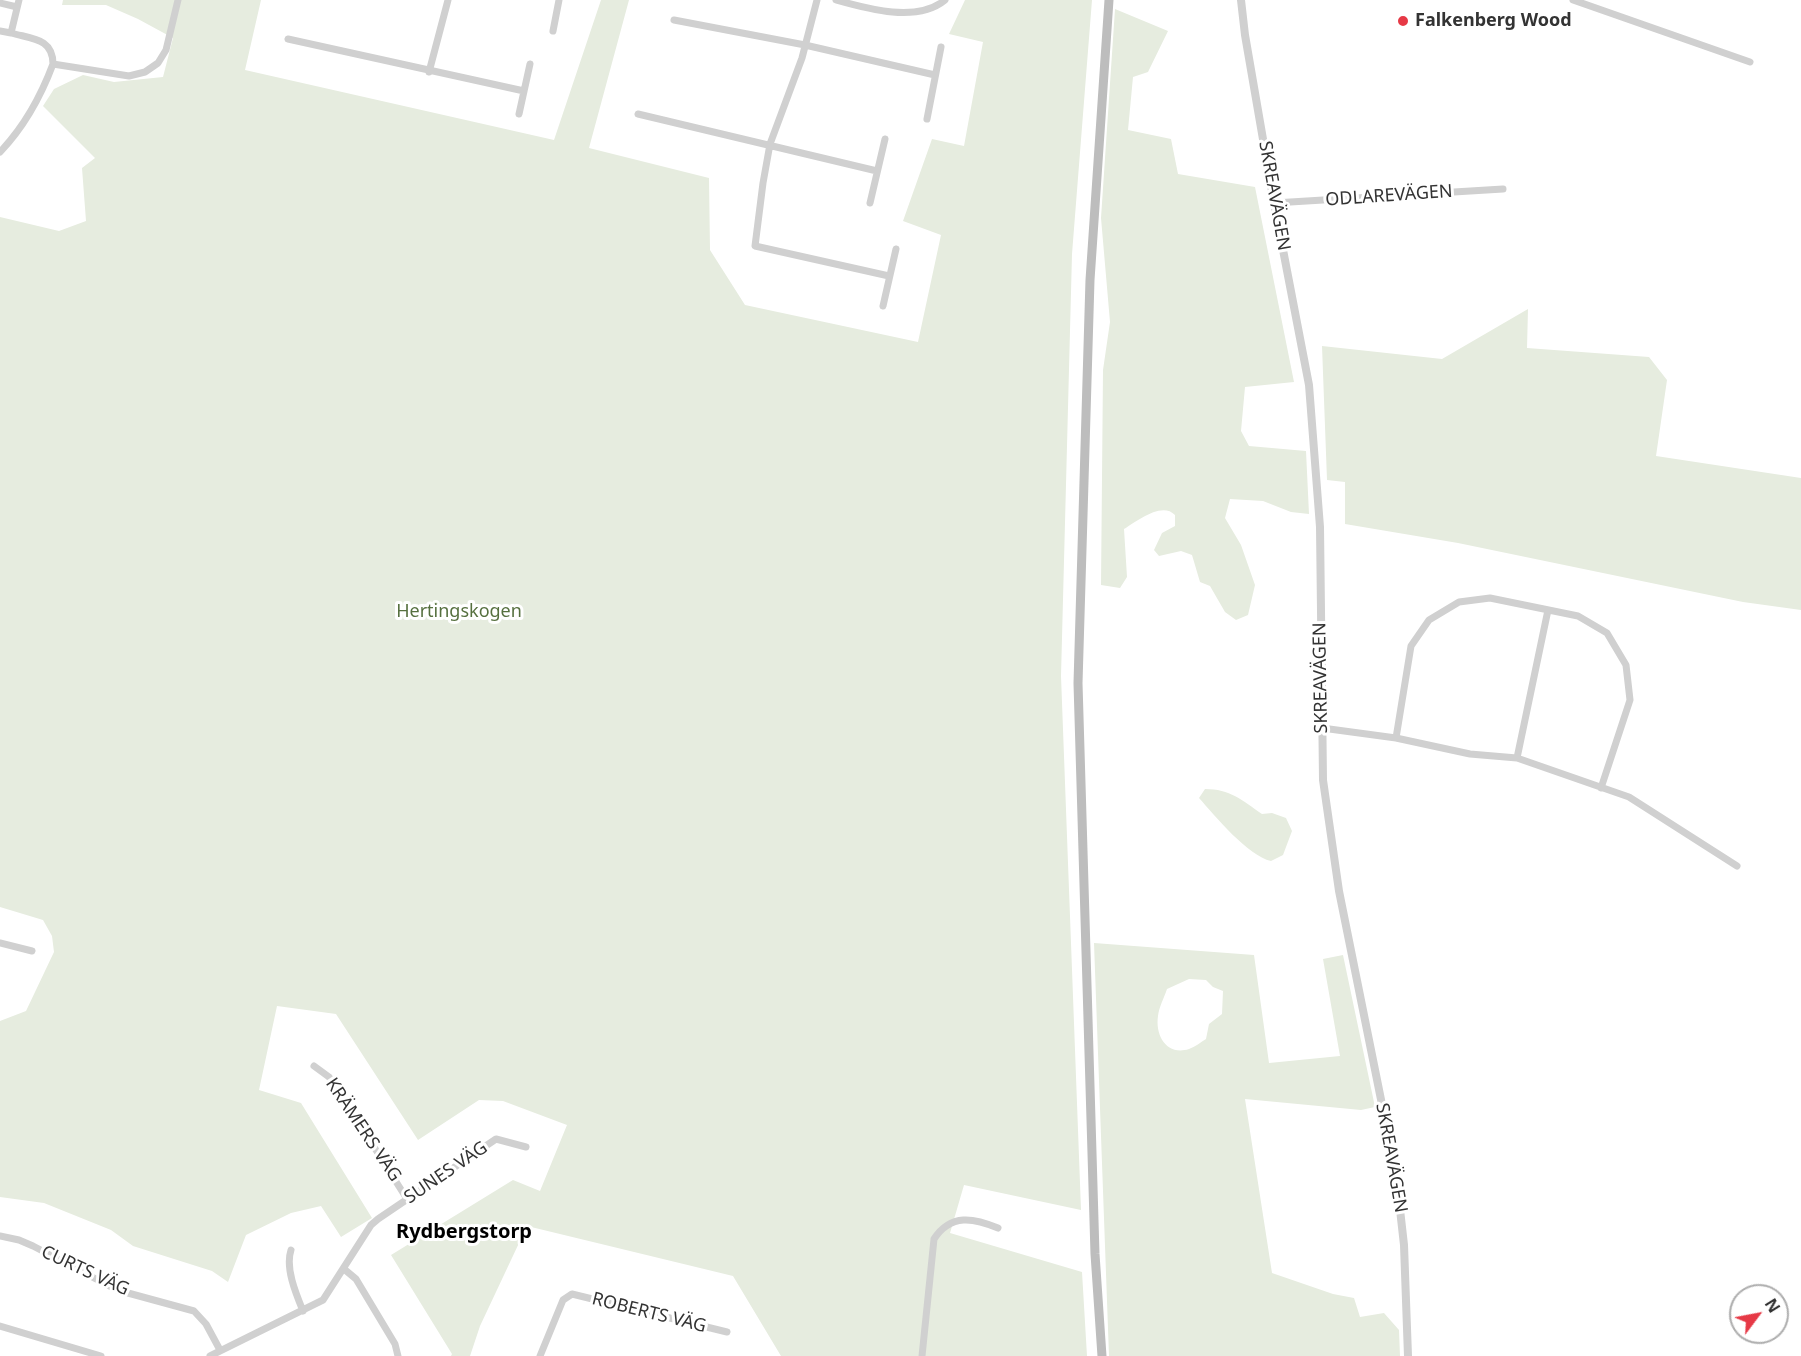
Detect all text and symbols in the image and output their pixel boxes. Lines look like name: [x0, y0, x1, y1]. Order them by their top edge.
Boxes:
place label: Falkenberg Wood: [1415, 10, 1572, 32]
marker: Falkenberg Wood: [1396, 14, 1410, 28]
street label: SKREAVÄGEN: [1254, 139, 1294, 253]
street label: ODLAREVÄGEN: [1325, 181, 1453, 211]
park label: Hertingskogen: [396, 601, 522, 623]
street label: SKREAVÄGEN: [1309, 622, 1333, 734]
street label: KRÄMERS VÄG: [320, 1074, 406, 1186]
street label: SKREAVÄGEN: [1371, 1101, 1411, 1215]
street label: SUNES VÄG: [400, 1137, 492, 1209]
district label: Rydbergstorp: [396, 1220, 532, 1244]
street label: CURTS VÄG: [38, 1241, 132, 1301]
north arrow: [1729, 1284, 1789, 1344]
street label: ROBERTS VÄG: [590, 1288, 708, 1338]
text: N: [1760, 1294, 1785, 1317]

